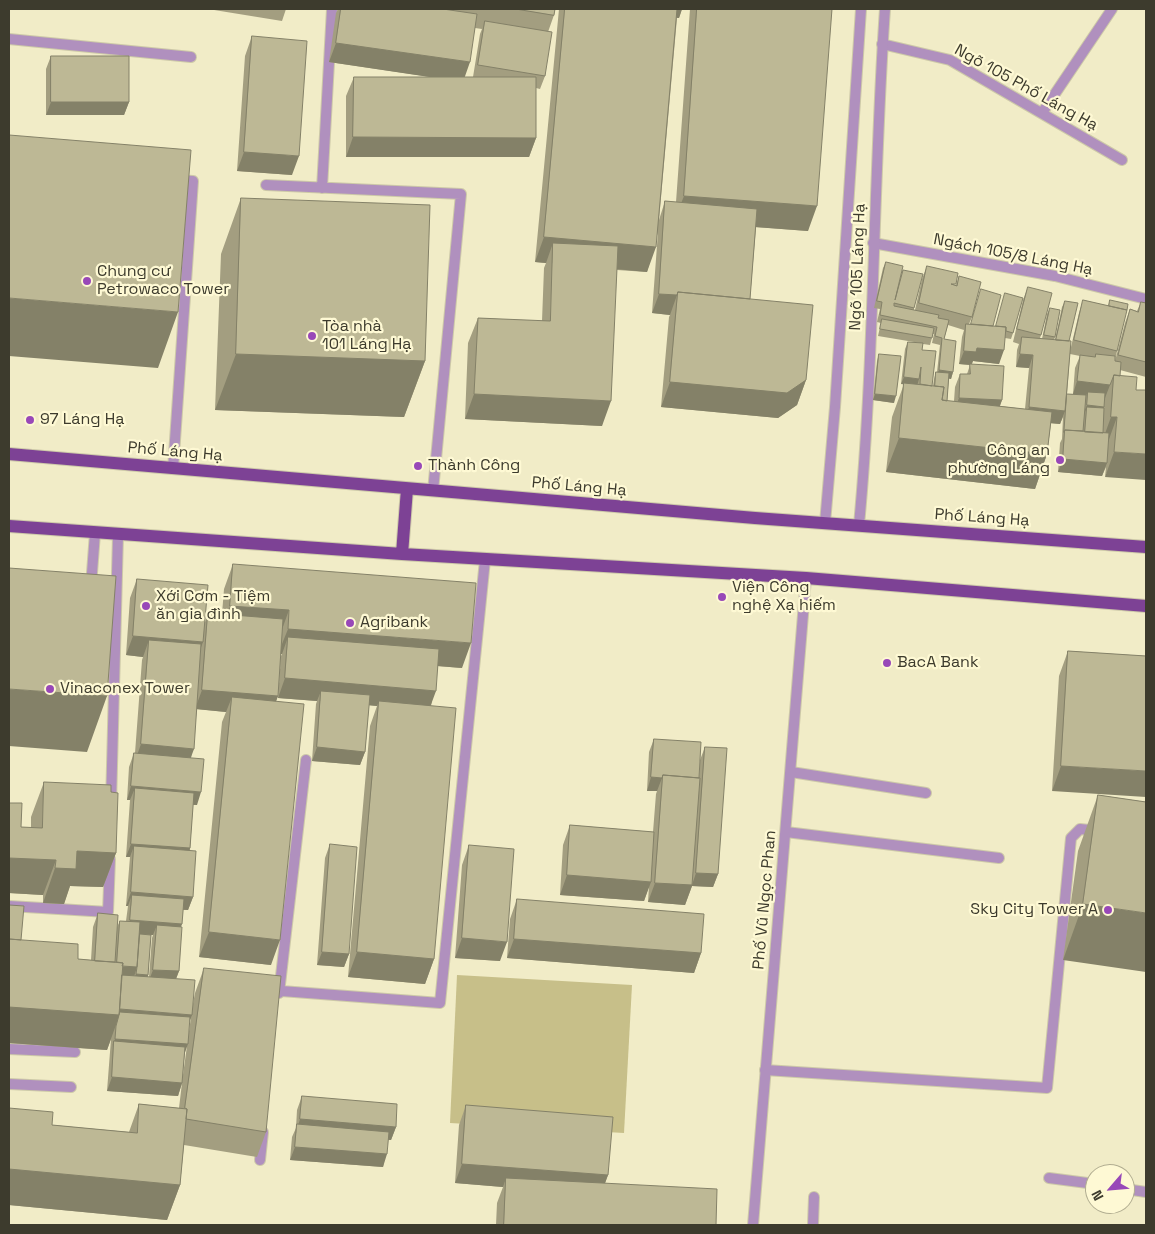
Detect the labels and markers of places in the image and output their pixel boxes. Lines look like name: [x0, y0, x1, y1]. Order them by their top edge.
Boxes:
place label: Chung cư Petrowaco Tower: [97, 262, 229, 300]
marker: Chung cư Petrowaco Tower: [81, 275, 93, 287]
place label: Tòa nhà 101 Láng Hạ: [322, 317, 412, 355]
marker: Tòa nhà 101 Láng Hạ: [306, 330, 318, 342]
place label: 97 Láng Hạ: [40, 410, 124, 430]
marker: 97 Láng Hạ: [24, 414, 36, 426]
place label: Công an phường Láng: [948, 441, 1050, 479]
marker: Công an phường Láng: [1054, 454, 1066, 466]
place label: Thành Công: [428, 456, 520, 476]
marker: Thành Công: [412, 460, 424, 472]
place label: Viện Công nghệ Xạ hiếm: [732, 578, 836, 616]
place label: Xới Cơm - Tiệm ăn gia đình: [156, 587, 270, 625]
marker: Viện Công nghệ Xạ hiếm: [716, 591, 728, 603]
marker: Xới Cơm - Tiệm ăn gia đình: [140, 600, 152, 612]
place label: Agribank: [360, 613, 428, 633]
marker: Agribank: [344, 617, 356, 629]
place label: BacA Bank: [897, 653, 979, 673]
marker: BacA Bank: [881, 657, 893, 669]
place label: Vinaconex Tower: [60, 679, 190, 699]
marker: Vinaconex Tower: [44, 683, 56, 695]
place label: Sky City Tower A: [970, 900, 1098, 920]
marker: Sky City Tower A: [1102, 904, 1114, 916]

